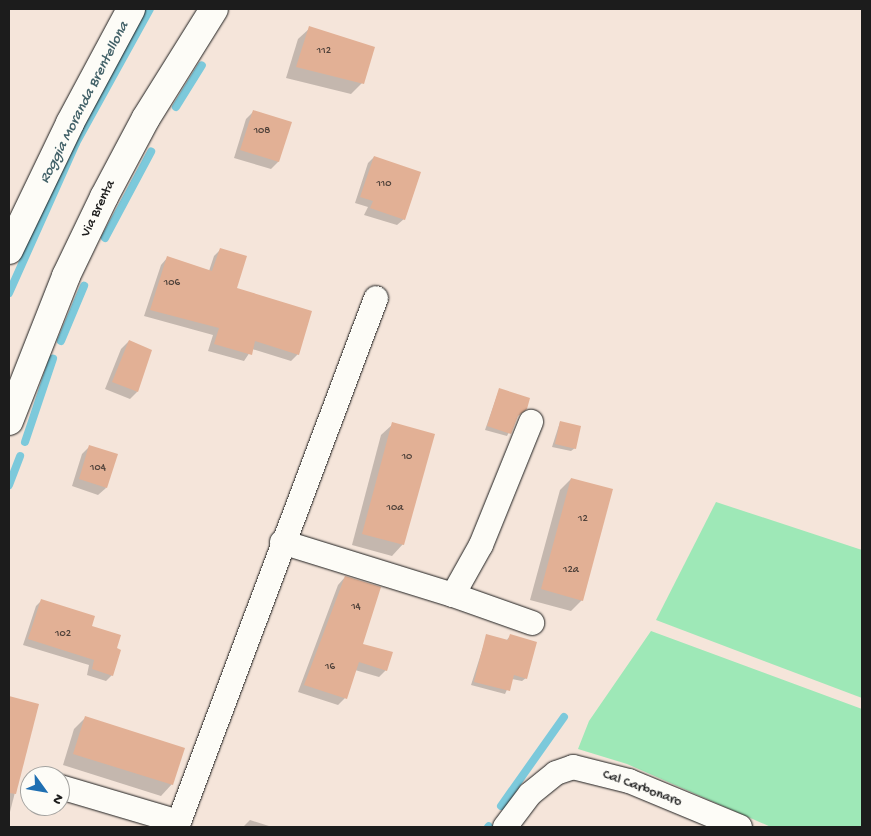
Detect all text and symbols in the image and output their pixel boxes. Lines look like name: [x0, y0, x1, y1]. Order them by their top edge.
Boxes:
water label: Roggia Moranda Brentellona: [36, 19, 134, 187]
house number: 112: [317, 44, 331, 58]
house number: 108: [254, 124, 270, 138]
house number: 110: [376, 177, 392, 191]
street label: Via Brenta: [78, 178, 120, 240]
house number: 106: [164, 276, 180, 290]
house number: 10: [402, 450, 412, 464]
house number: 104: [90, 461, 106, 475]
house number: 10a: [387, 501, 403, 515]
house number: 12: [578, 512, 588, 526]
house number: 12a: [563, 563, 579, 577]
house number: 14: [351, 600, 361, 614]
house number: 102: [55, 627, 71, 641]
house number: 16: [325, 660, 335, 674]
north arrow: [20, 766, 70, 816]
street label: Cal Carbonaro: [600, 767, 684, 811]
text: N: [48, 790, 67, 807]

